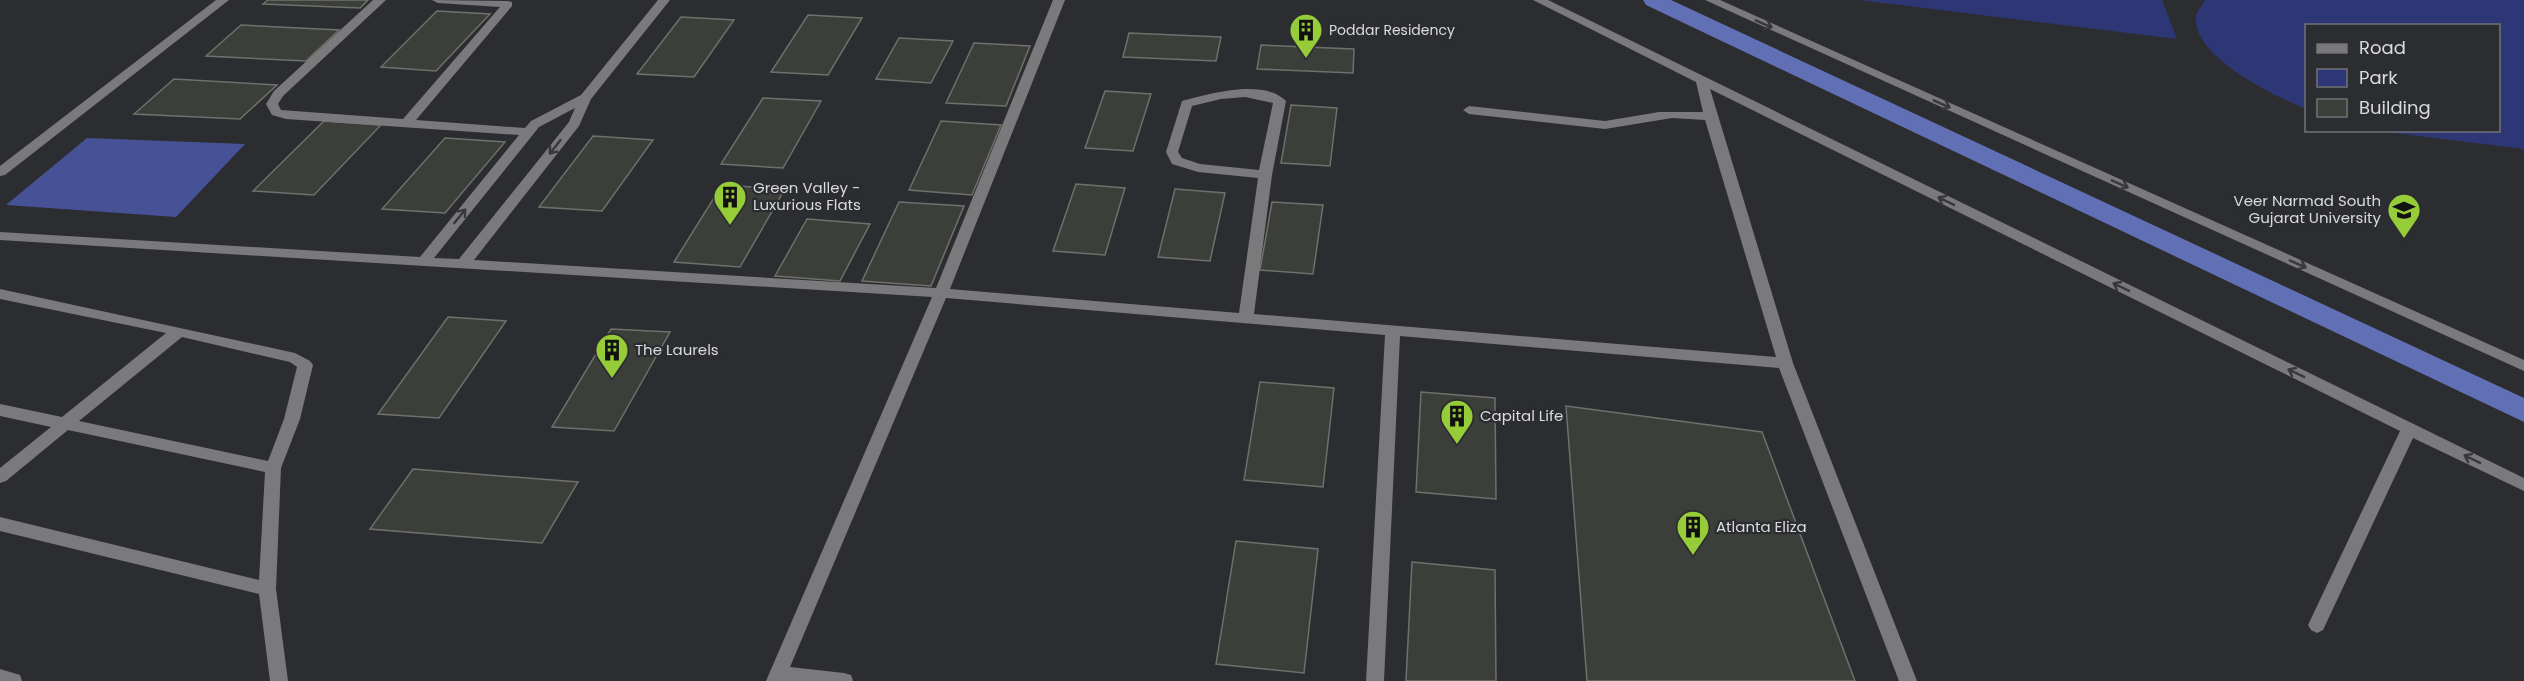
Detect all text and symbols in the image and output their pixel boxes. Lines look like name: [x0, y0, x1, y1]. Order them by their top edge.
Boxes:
building icon: Poddar Residency: [1288, 12, 1324, 59]
one-way arrow: [1755, 19, 1773, 30]
place label: Poddar Residency: [1329, 20, 1455, 40]
legend: [2305, 24, 2500, 132]
text: Road: [2359, 35, 2406, 60]
text: Park: [2359, 65, 2398, 90]
text: Building: [2359, 95, 2431, 120]
one-way arrow: [1933, 99, 1951, 110]
one-way arrow: [549, 139, 562, 155]
place label: Green Valley - Luxurious Flats: [753, 177, 861, 215]
building icon: Green Valley - Luxurious Flats: [712, 179, 748, 226]
one-way arrow: [2111, 180, 2129, 191]
place label: Veer Narmad South Gujarat University: [2234, 190, 2382, 228]
school or university icon: Veer Narmad South Gujarat University: [2386, 192, 2422, 239]
one-way arrow: [1938, 194, 1956, 206]
one-way arrow: [453, 209, 466, 225]
one-way arrow: [2288, 259, 2306, 271]
one-way arrow: [2113, 280, 2131, 292]
building icon: The Laurels: [594, 332, 630, 379]
place label: The Laurels: [635, 339, 719, 360]
one-way arrow: [2288, 366, 2306, 378]
building icon: Capital Life: [1439, 398, 1475, 445]
place label: Capital Life: [1480, 405, 1563, 426]
one-way arrow: [2463, 452, 2481, 464]
building icon: Atlanta Eliza: [1675, 509, 1711, 556]
place label: Atlanta Eliza: [1716, 516, 1807, 537]

